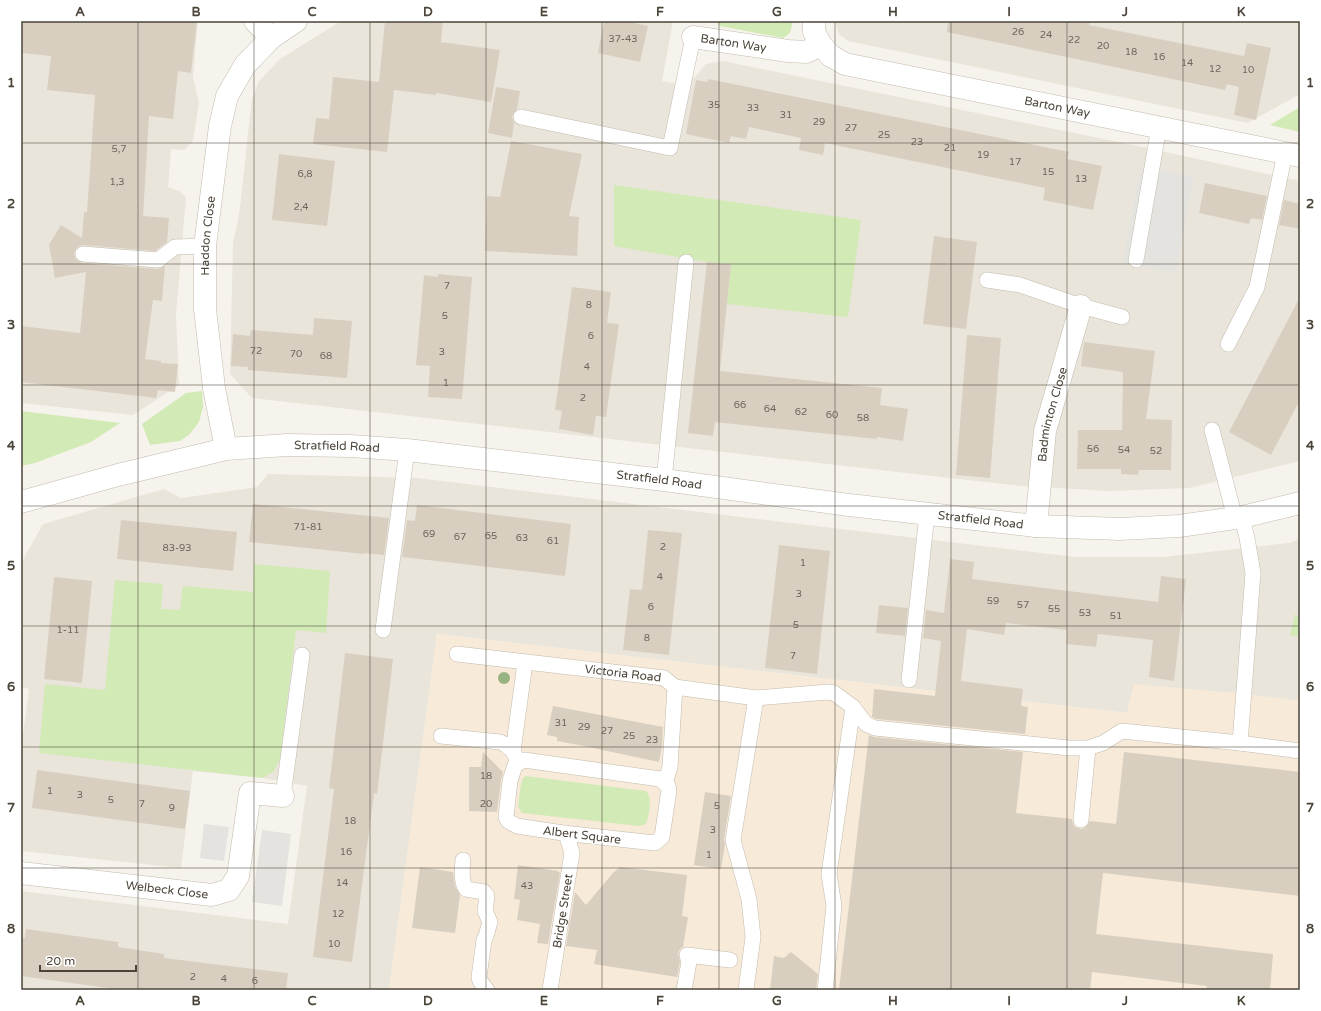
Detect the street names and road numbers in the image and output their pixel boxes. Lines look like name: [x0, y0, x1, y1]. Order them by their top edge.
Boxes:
street label: Barton Way: [700, 31, 768, 55]
street label: Barton Way: [1023, 93, 1092, 120]
street label: Haddon Close: [198, 195, 218, 276]
street label: Badminton Close: [1035, 365, 1070, 463]
street label: Stratfield Road: [294, 438, 380, 455]
street label: Stratfield Road: [616, 468, 703, 492]
street label: Stratfield Road: [937, 508, 1024, 532]
street label: Victoria Road: [584, 662, 662, 685]
street label: Albert Square: [542, 823, 622, 847]
street label: Bridge Street: [550, 872, 576, 949]
street label: Welbeck Close: [125, 878, 209, 902]

